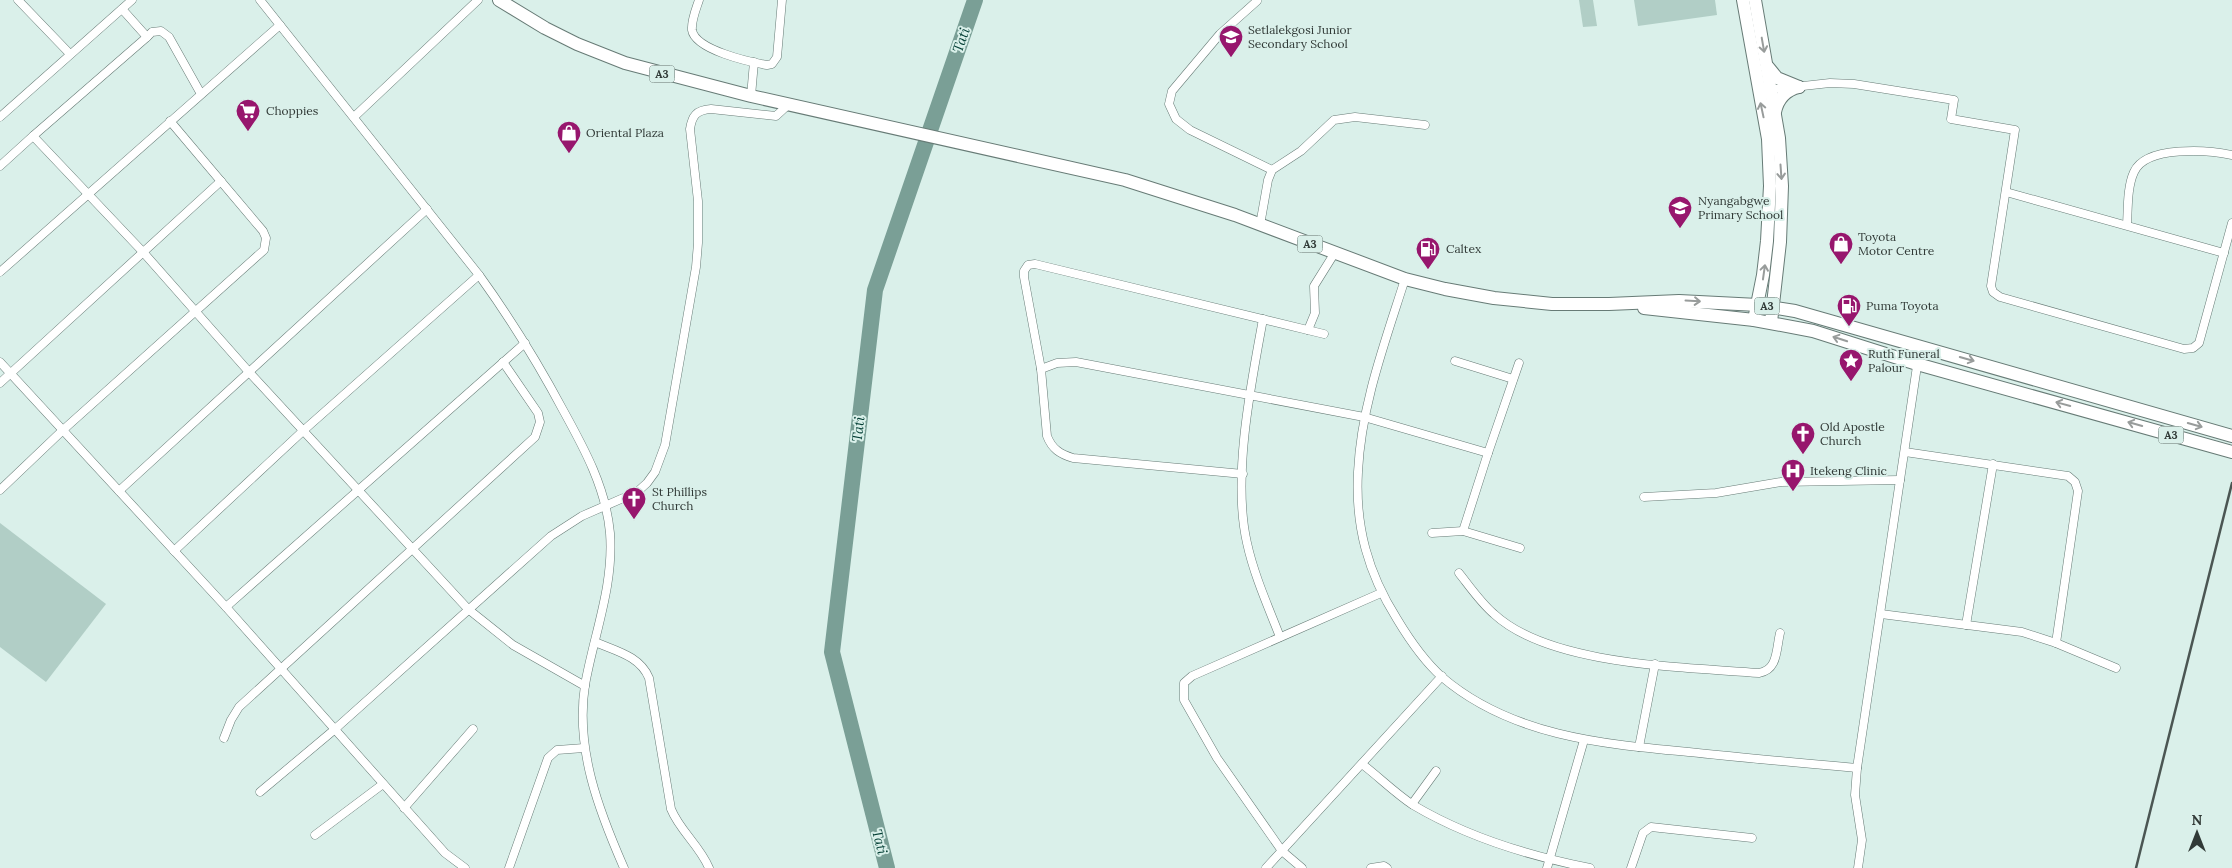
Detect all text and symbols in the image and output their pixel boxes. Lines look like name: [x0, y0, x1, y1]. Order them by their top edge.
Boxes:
place label: Setlalekgosi Junior Secondary School: [1248, 22, 1353, 51]
school or university icon: Setlalekgosi Junior Secondary School: [1218, 24, 1244, 58]
water label: Tati: [948, 25, 974, 55]
one-way arrow: [1759, 36, 1769, 52]
road number: A3: [650, 66, 674, 82]
supermarket icon: Choppies: [235, 98, 261, 132]
place label: Choppies: [266, 103, 319, 118]
one-way arrow: [1757, 103, 1766, 119]
shop icon: Oriental Plaza: [556, 120, 582, 154]
place label: Oriental Plaza: [586, 125, 664, 140]
one-way arrow: [1776, 164, 1786, 180]
place label: Nyangabgwe Primary School: [1698, 193, 1783, 222]
school or university icon: Nyangabgwe Primary School: [1667, 195, 1693, 229]
place label: Toyota Motor Centre: [1858, 229, 1935, 258]
shop icon: Toyota Motor Centre: [1828, 231, 1854, 265]
road number: A3: [1298, 235, 1322, 252]
fuel station icon: Caltex: [1415, 236, 1441, 270]
place label: Caltex: [1446, 241, 1482, 256]
one-way arrow: [1759, 264, 1769, 280]
fuel station icon: Puma Toyota: [1836, 293, 1862, 327]
one-way arrow: [1684, 297, 1700, 306]
road number: A3: [1754, 298, 1780, 314]
place label: Puma Toyota: [1866, 298, 1939, 313]
one-way arrow: [1832, 333, 1848, 343]
place label: Ruth Funeral Palour: [1868, 346, 1940, 375]
place icon: Ruth Funeral Palour: [1838, 348, 1864, 382]
one-way arrow: [1959, 355, 1975, 365]
one-way arrow: [2055, 399, 2071, 409]
water label: Tati: [848, 415, 869, 443]
place label: Old Apostle Church: [1820, 419, 1885, 448]
one-way arrow: [2127, 419, 2143, 429]
church icon: Old Apostle Church: [1790, 421, 1816, 455]
one-way arrow: [2187, 421, 2203, 431]
road number: A3: [2158, 426, 2184, 444]
hospital icon: Itekeng Clinic: [1780, 458, 1806, 492]
place label: Itekeng Clinic: [1810, 463, 1887, 478]
place label: St Phillips Church: [652, 484, 707, 513]
church icon: St Phillips Church: [621, 486, 647, 520]
north arrow: [2172, 808, 2222, 858]
text: N: [2192, 811, 2203, 829]
water label: Tati: [868, 828, 892, 857]

